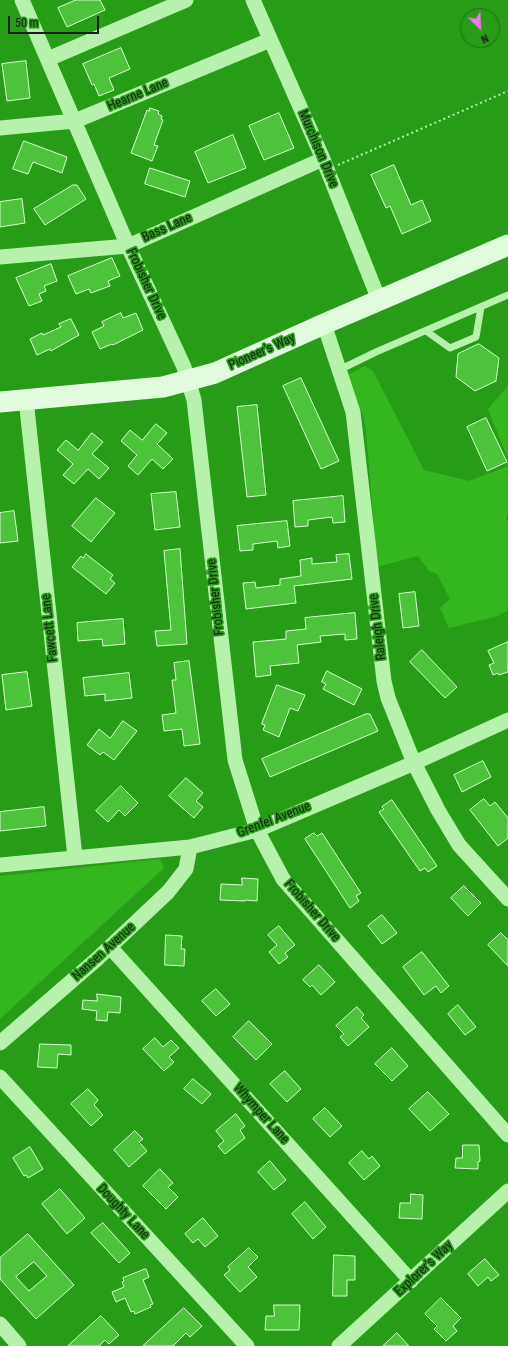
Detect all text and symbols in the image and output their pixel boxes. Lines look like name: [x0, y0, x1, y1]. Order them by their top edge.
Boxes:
scale bar: [10, 8, 101, 34]
north arrow: [460, 8, 500, 48]
text: 50 m: [15, 16, 39, 30]
text: N: [479, 31, 490, 46]
street label: Hearne Lane: [105, 75, 171, 115]
street label: Murchison Drive: [295, 108, 341, 190]
street label: Bass Lane: [140, 210, 194, 246]
street label: Frobisher Drive: [123, 246, 169, 322]
street label: Pioneer's Way: [226, 330, 298, 374]
street label: Frobisher Drive: [204, 558, 228, 636]
street label: Fawcett Lane: [39, 593, 61, 663]
street label: Raleigh Drive: [366, 593, 390, 661]
street label: Grenfel Avenue: [235, 799, 313, 841]
street label: Frobisher Drive: [281, 877, 343, 945]
street label: Nansen Avenue: [69, 920, 139, 984]
street label: Whymper Lane: [230, 1081, 292, 1147]
street label: Doughty Lane: [93, 1181, 153, 1243]
street label: Explorer's Way: [392, 1238, 456, 1300]

